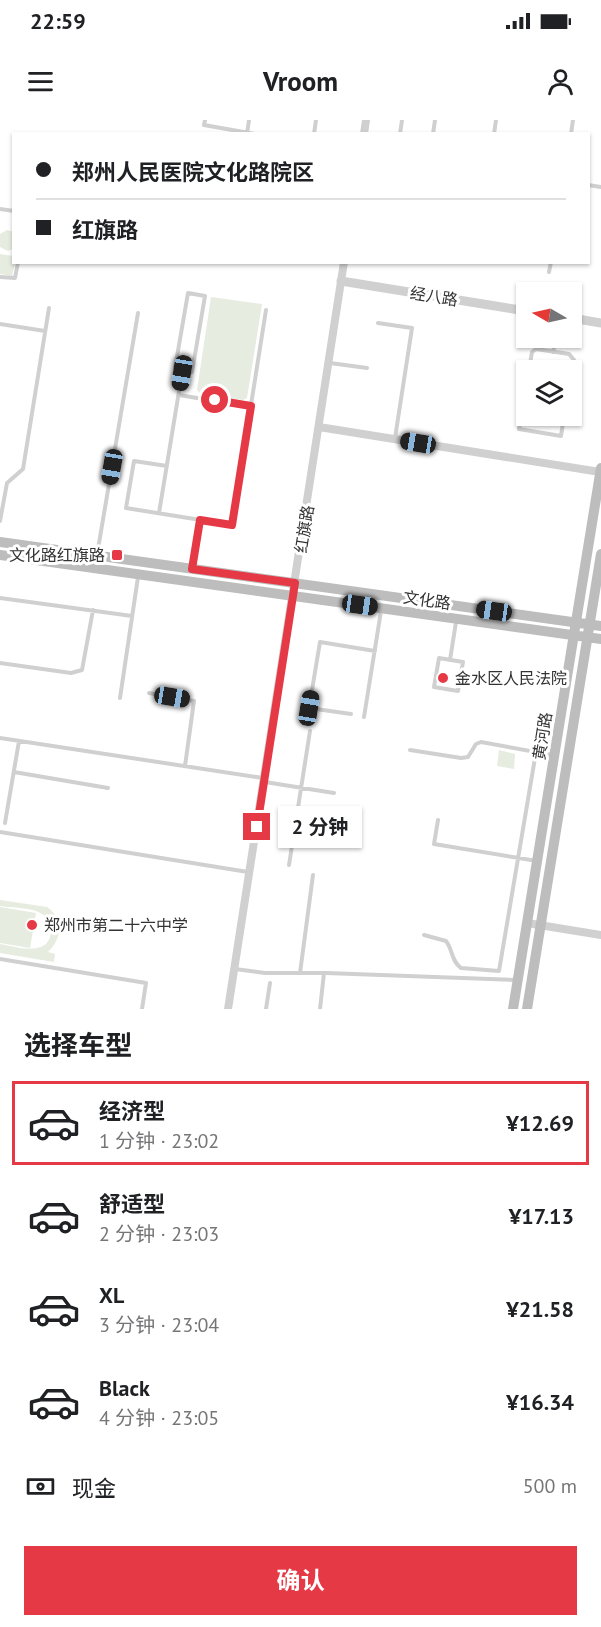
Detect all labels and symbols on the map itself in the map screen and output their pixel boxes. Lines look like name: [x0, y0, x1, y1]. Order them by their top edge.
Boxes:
street label: 经八路: [409, 282, 459, 310]
north arrow: [516, 282, 582, 348]
car: [170, 354, 194, 392]
route start: [201, 386, 228, 413]
car: [399, 431, 437, 455]
car: [100, 448, 124, 486]
street label: 红旗路: [290, 504, 318, 554]
place label: 文化路红旗路: [9, 545, 105, 565]
marker: 文化路红旗路: [110, 548, 124, 562]
street label: 文化路: [402, 587, 452, 613]
car: [341, 594, 379, 616]
car: [475, 600, 513, 622]
place label: 金水区人民法院: [455, 668, 567, 688]
marker: 金水区人民法院: [436, 671, 450, 685]
car: [153, 685, 191, 709]
car: [297, 689, 321, 727]
street label: 黄河路: [528, 711, 556, 761]
callout: 2 分钟: [278, 806, 362, 848]
route end: [243, 813, 270, 840]
place label: 郑州市第二十六中学: [44, 915, 188, 935]
marker: 郑州市第二十六中学: [25, 918, 39, 932]

